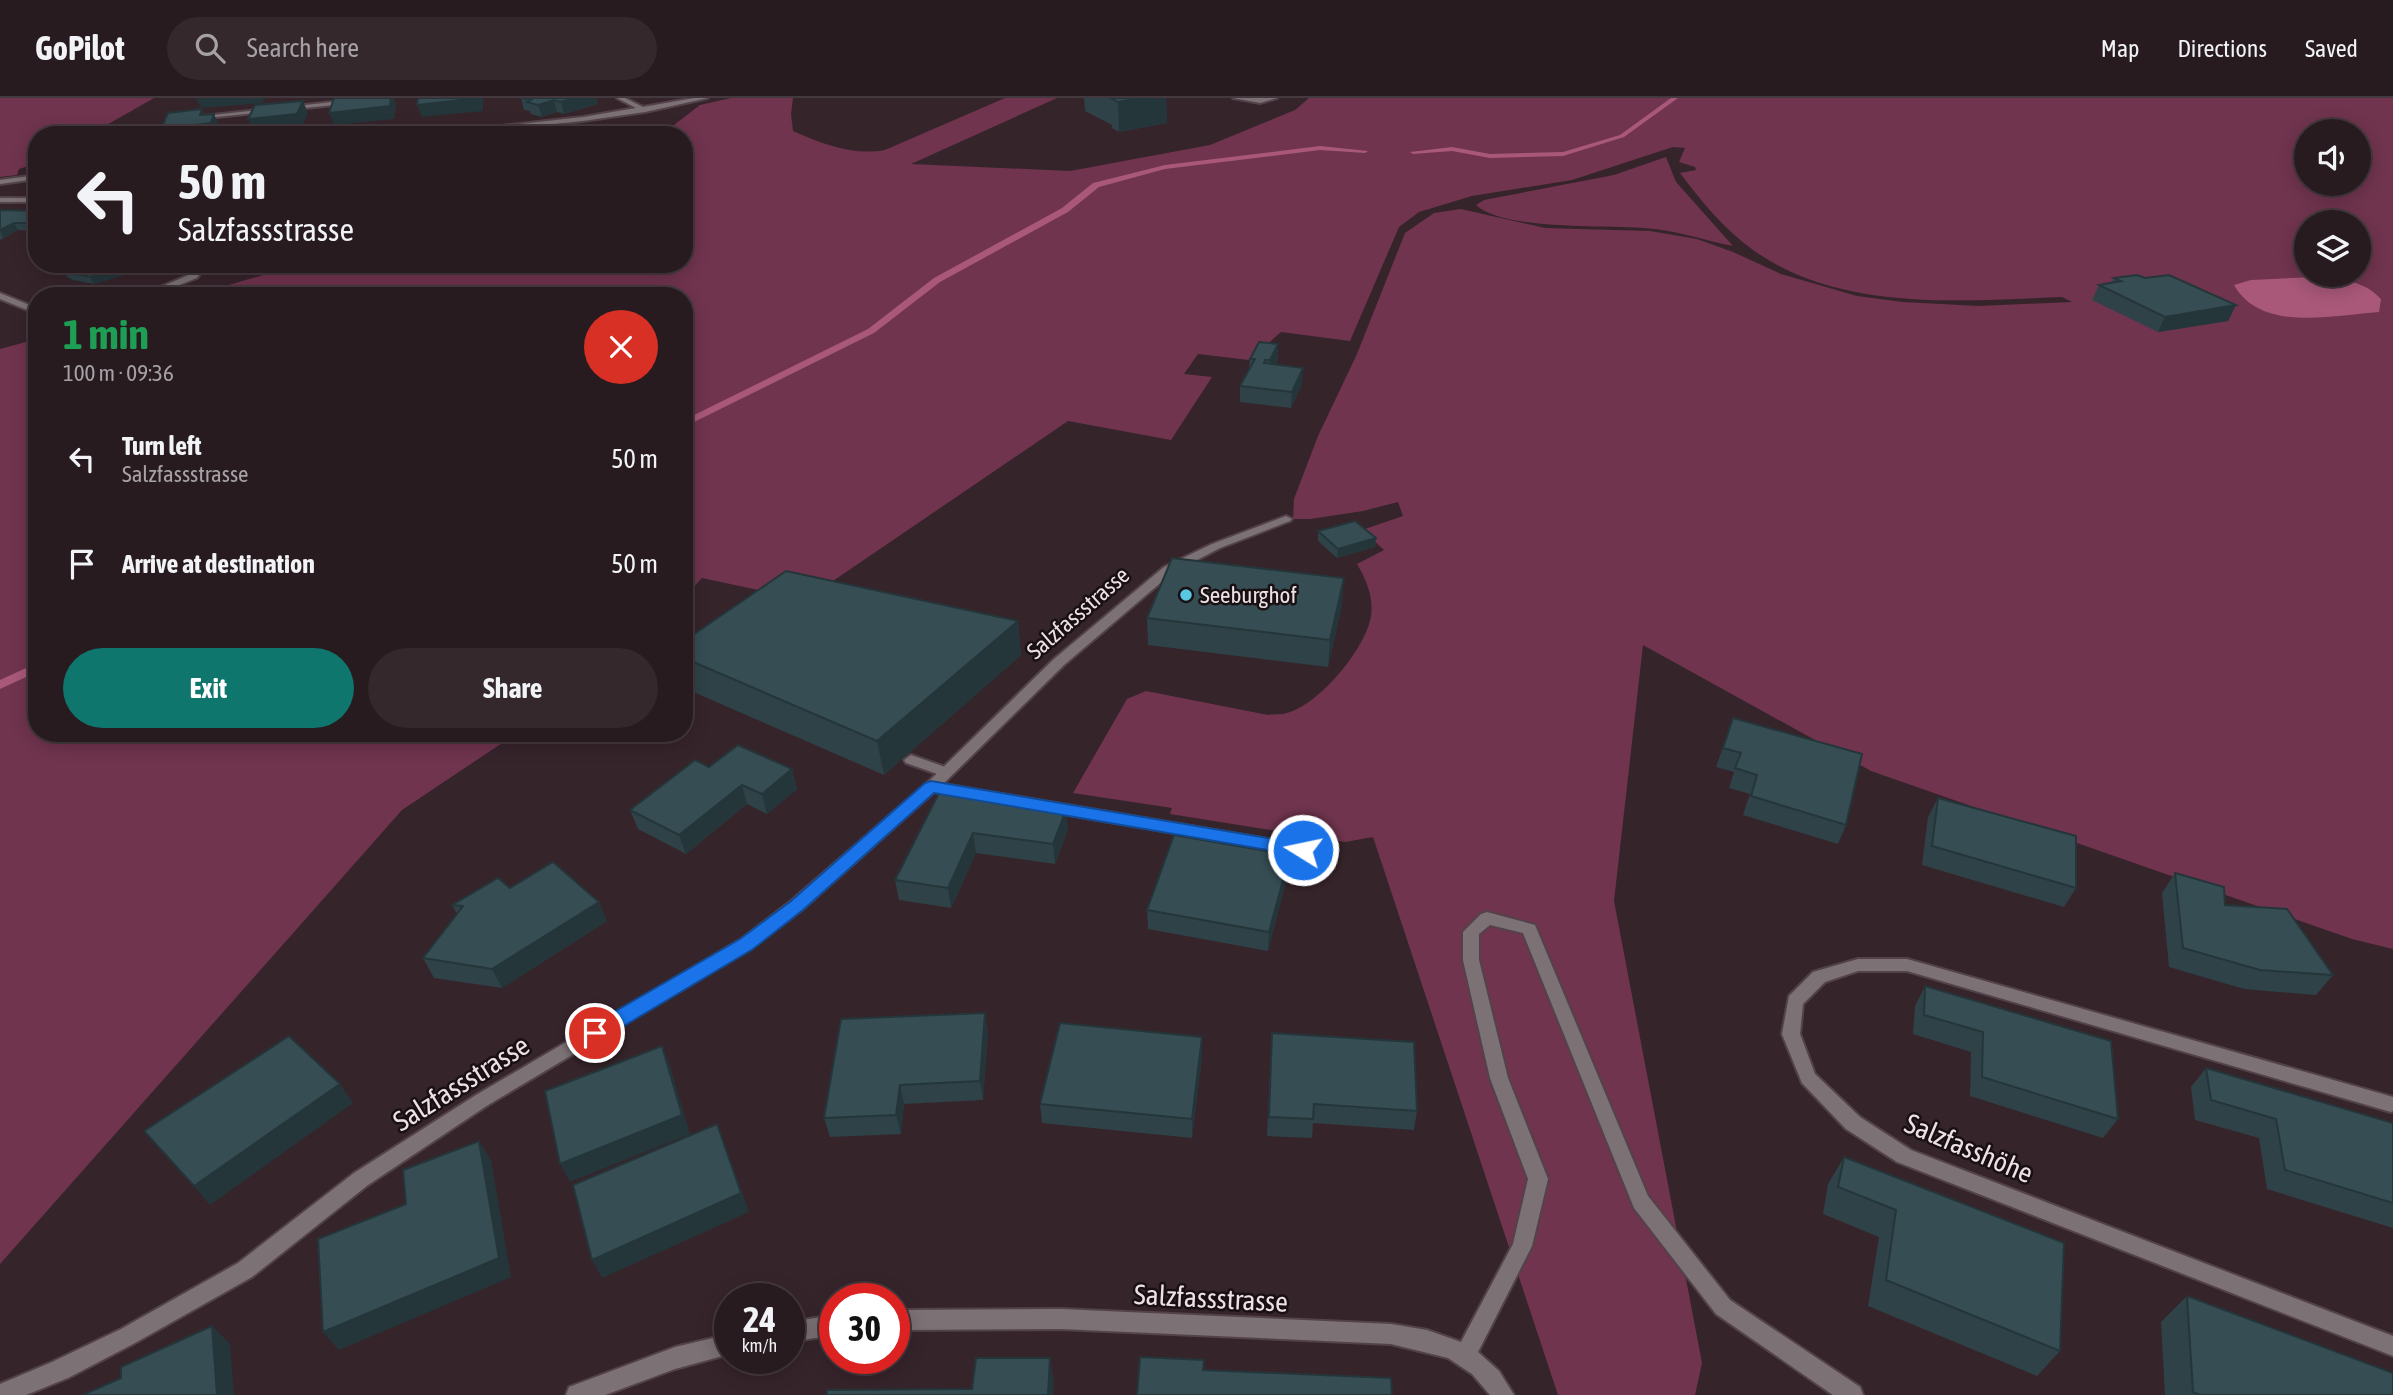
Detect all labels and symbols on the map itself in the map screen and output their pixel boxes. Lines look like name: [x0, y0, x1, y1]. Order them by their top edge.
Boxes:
street label: Salzfassstrasse: [1022, 562, 1134, 664]
place label: Seeburghof: [1200, 582, 1297, 608]
marker: Seeburghof: [1178, 587, 1194, 603]
position arrow: [1266, 813, 1340, 887]
pin: [565, 1003, 625, 1063]
street label: Salzfassstrasse: [387, 1029, 535, 1137]
street label: Salzfasshöhe: [1900, 1107, 2038, 1189]
street label: Salzfassstrasse: [1133, 1278, 1289, 1318]
speed limit sign: 30: [819, 1283, 910, 1374]

